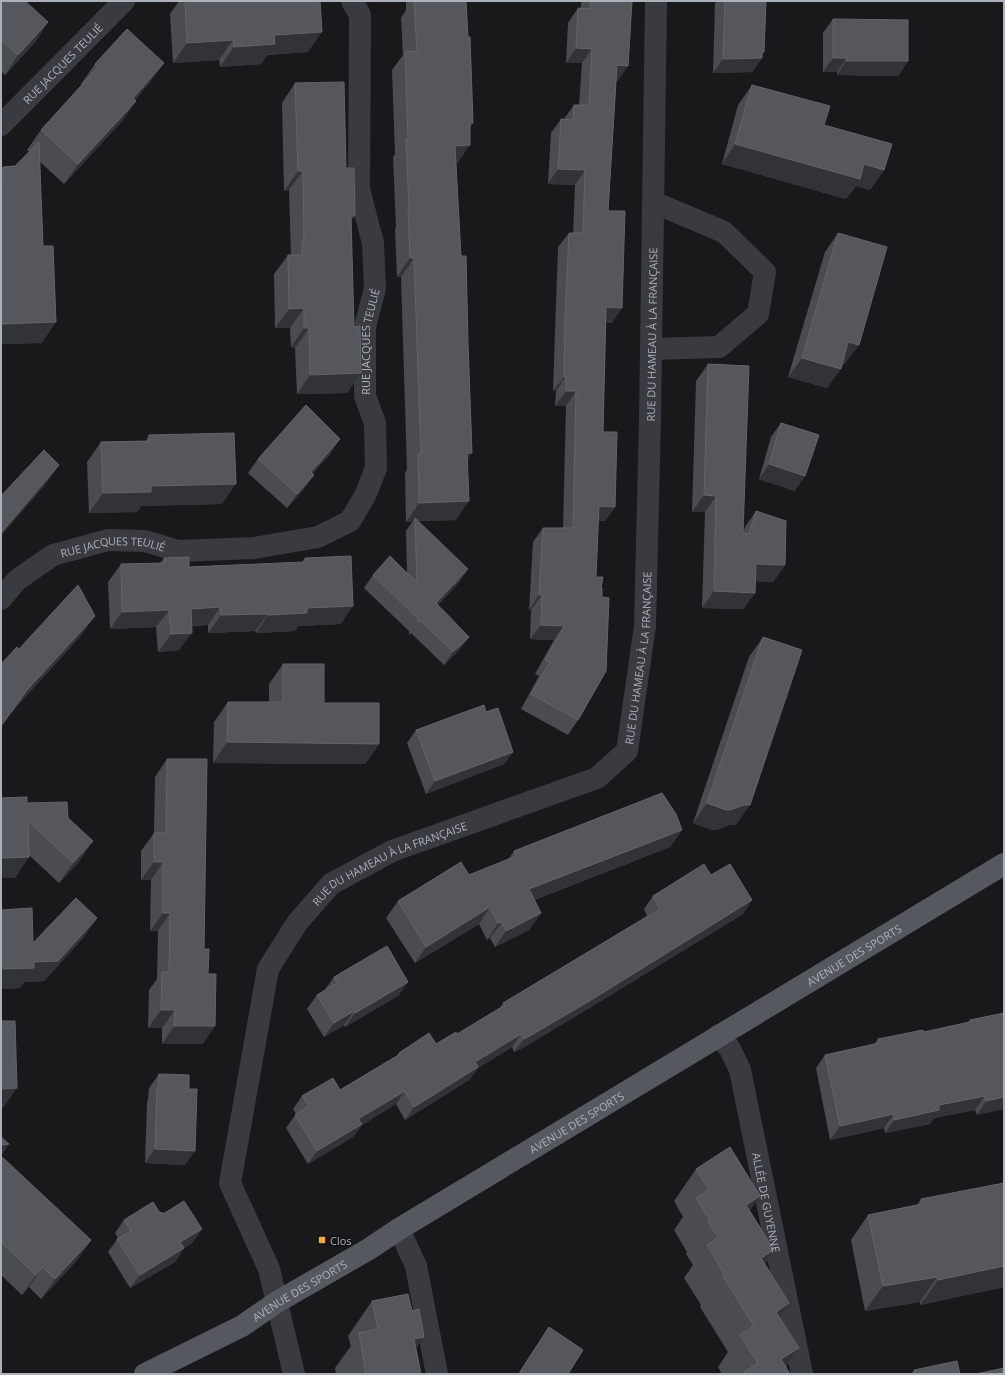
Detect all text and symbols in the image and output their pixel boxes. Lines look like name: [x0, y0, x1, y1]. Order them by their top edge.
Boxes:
street label: RUE JACQUES TEULIÉ: [19, 20, 105, 107]
street label: RUE DU HAMEAU À LA FRANÇAISE: [642, 247, 660, 422]
street label: RUE JACQUES TEULIÉ: [358, 287, 382, 395]
street label: RUE JACQUES TEULIÉ: [58, 532, 167, 560]
street label: RUE DU HAMEAU À LA FRANÇAISE: [621, 571, 654, 745]
street label: RUE DU HAMEAU À LA FRANÇAISE: [308, 817, 469, 908]
street label: AVENUE DES SPORTS: [804, 920, 904, 989]
street label: AVENUE DES SPORTS: [526, 1088, 626, 1156]
street label: ALLÉE DE GUYENNE: [749, 1151, 784, 1253]
place label: Clos: [330, 1233, 352, 1248]
marker: Clos: [317, 1235, 327, 1245]
street label: AVENUE DES SPORTS: [249, 1256, 350, 1324]

